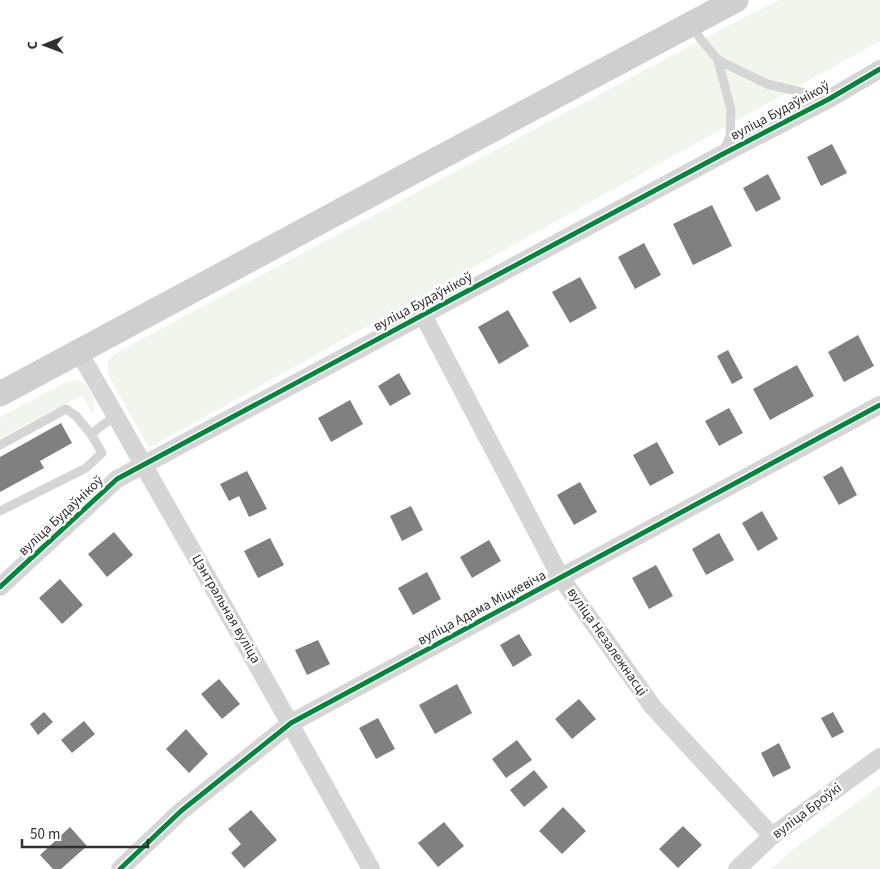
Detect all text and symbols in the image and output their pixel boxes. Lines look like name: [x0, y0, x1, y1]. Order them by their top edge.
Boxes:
north arrow: [20, 20, 70, 70]
text: С: [23, 41, 43, 49]
street label: вуліца Будаўнікоў: [727, 76, 834, 146]
street label: вуліца Будаўнікоў: [370, 267, 477, 337]
street label: вуліца Будаўнікоў: [14, 471, 108, 561]
street label: Цэнтральная вуліца: [187, 551, 265, 667]
street label: вуліца Адама Міцкевіча: [414, 566, 550, 650]
street label: вуліца Незалежнасці: [562, 584, 652, 700]
street label: вуліца Броўкі: [768, 778, 846, 844]
scale bar: [22, 816, 149, 848]
text: 50 m: [30, 824, 60, 845]

